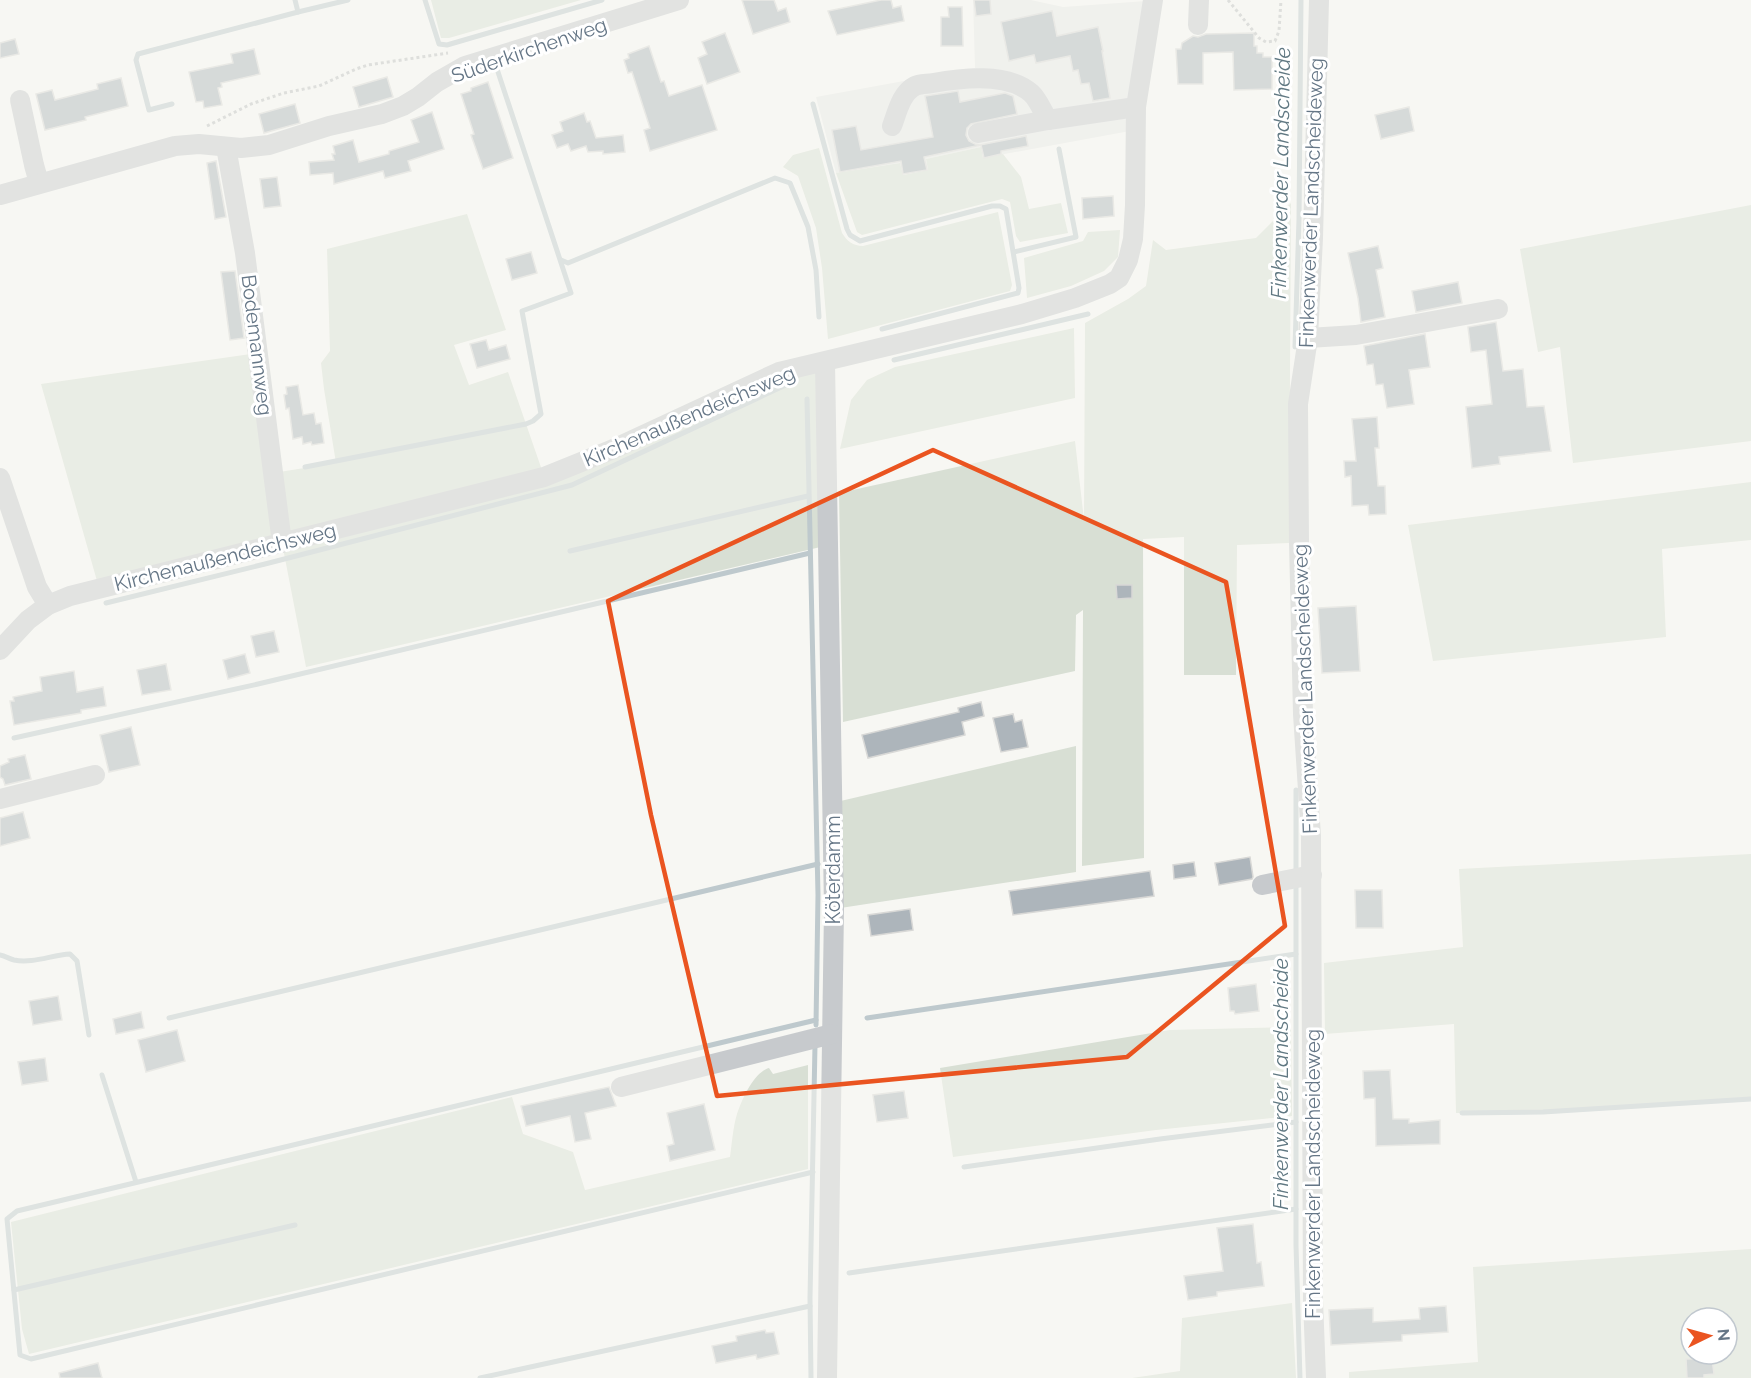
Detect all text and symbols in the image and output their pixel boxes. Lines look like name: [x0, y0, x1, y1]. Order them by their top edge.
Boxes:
street label: Süderkirchenweg: [448, 12, 610, 88]
water label: Finkenwerder Landscheide: [1266, 47, 1295, 299]
street label: Finkenwerder Landscheideweg: [1294, 58, 1328, 348]
street label: Bodemannweg: [236, 273, 278, 417]
street label: Kirchenaußendeichsweg: [579, 360, 799, 472]
street label: Kirchenaußendeichsweg: [112, 518, 338, 596]
street label: Finkenwerder Landscheideweg: [1288, 544, 1322, 834]
street label: Köterdamm: [821, 815, 845, 925]
water label: Finkenwerder Landscheide: [1268, 958, 1293, 1210]
street label: Finkenwerder Landscheideweg: [1301, 1029, 1325, 1319]
north arrow: [1679, 1306, 1739, 1366]
text: N: [1713, 1328, 1733, 1342]

